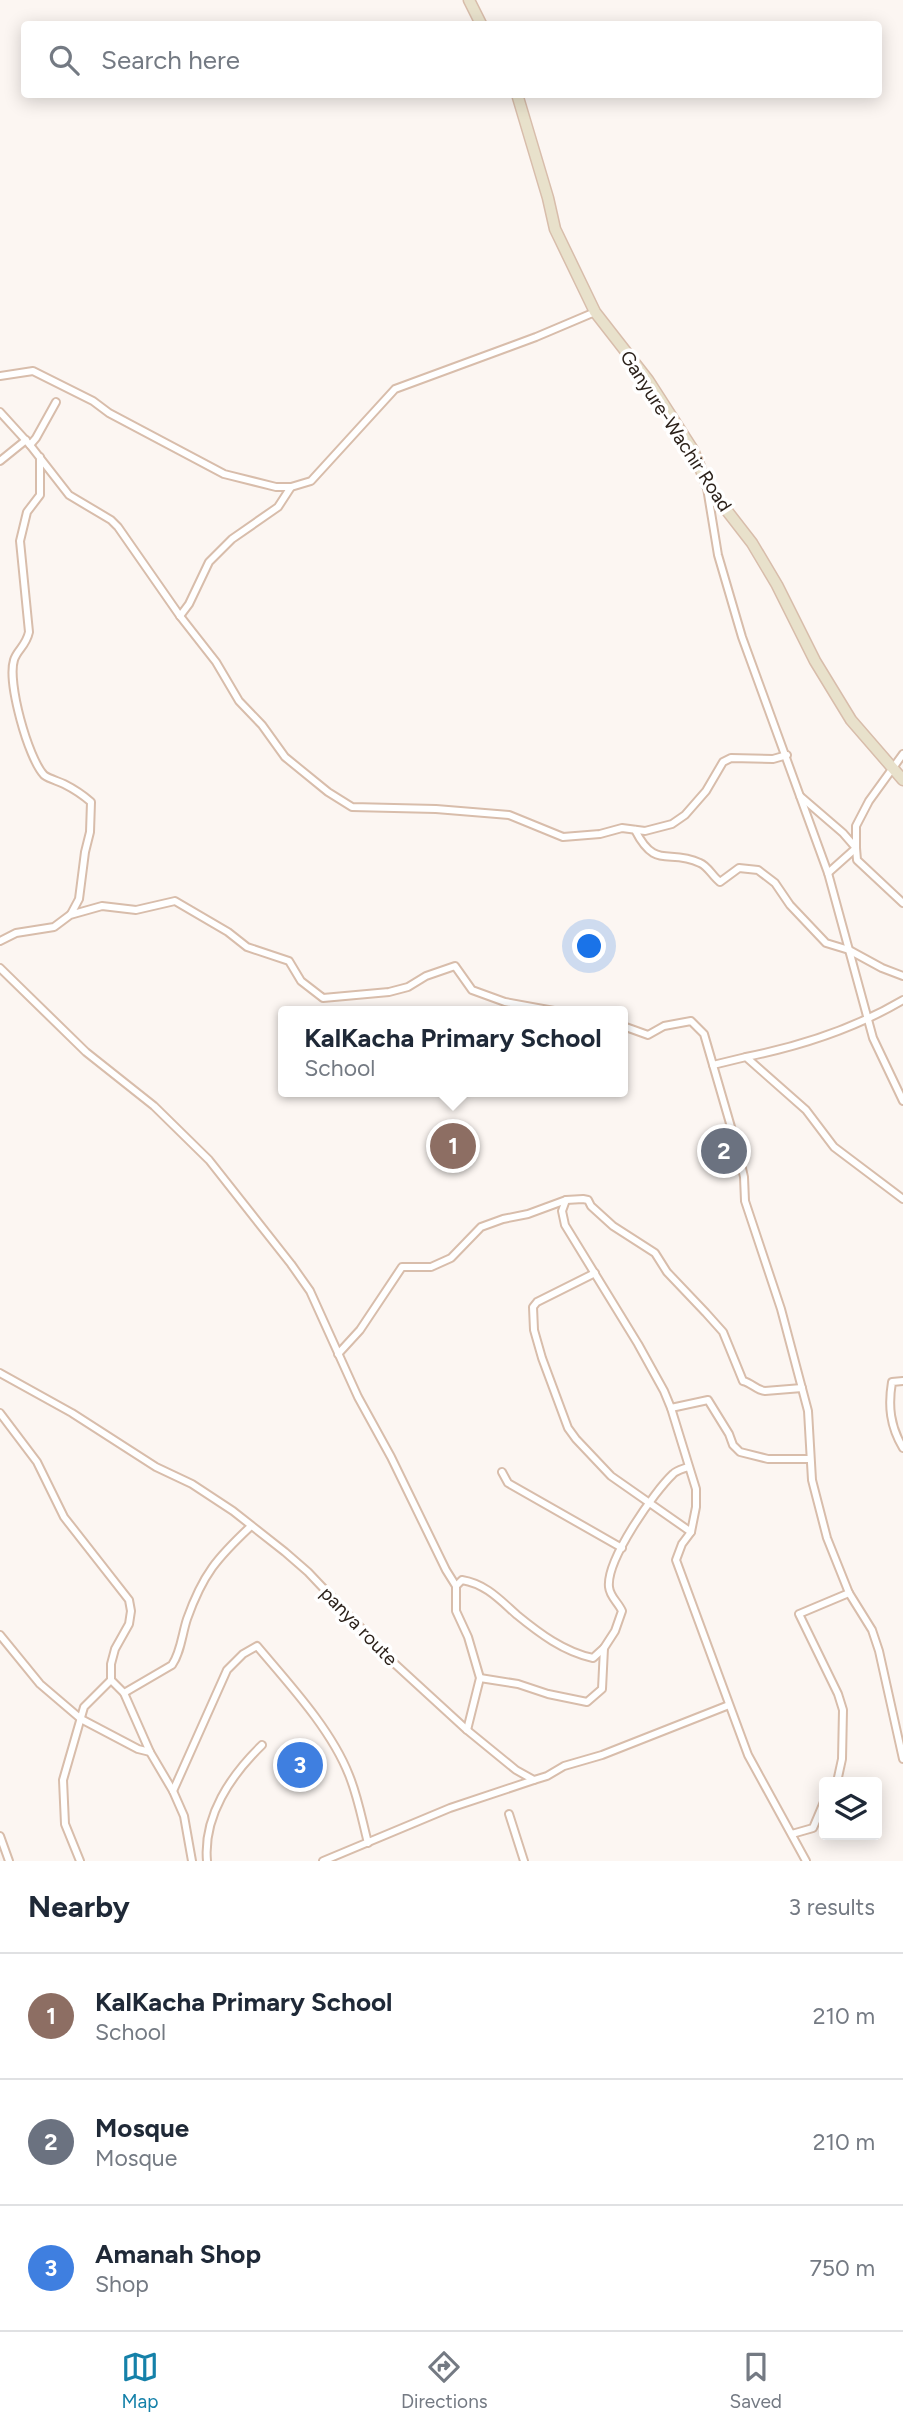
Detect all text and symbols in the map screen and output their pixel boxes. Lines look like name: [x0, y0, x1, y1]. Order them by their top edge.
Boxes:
search box: [21, 21, 882, 98]
icon: search: [45, 41, 83, 79]
text: Search here: [101, 44, 240, 76]
street label: Ganyure-Wachir Road: [615, 346, 737, 516]
your location: [572, 929, 606, 963]
popup: [278, 1006, 628, 1097]
text: KalKacha Primary School: [304, 1022, 602, 1054]
text: School: [304, 1054, 375, 1082]
pin: 1: [430, 1120, 476, 1172]
pin: 2: [701, 1125, 747, 1177]
street label: panya route: [316, 1582, 402, 1670]
pin: 3: [277, 1739, 323, 1791]
map controls: [819, 1777, 882, 1840]
button: layers: [819, 1777, 882, 1840]
text: Nearby: [28, 1888, 130, 1925]
text: 3 results: [788, 1893, 875, 1921]
text: KalKacha Primary School: [95, 1986, 393, 2018]
text: 1: [46, 2002, 56, 2030]
text: 210 m: [813, 2002, 875, 2030]
text: School: [95, 2018, 166, 2046]
text: Mosque: [95, 2112, 189, 2144]
text: 2: [44, 2128, 58, 2156]
text: 210 m: [813, 2128, 875, 2156]
text: Mosque: [95, 2144, 177, 2172]
text: Amanah Shop: [95, 2238, 261, 2270]
text: 3: [45, 2254, 57, 2282]
text: 750 m: [809, 2254, 875, 2282]
text: Shop: [95, 2270, 149, 2298]
tab: Map: [121, 2348, 159, 2413]
tab: Directions: [401, 2348, 488, 2413]
tab: Saved: [730, 2348, 782, 2413]

